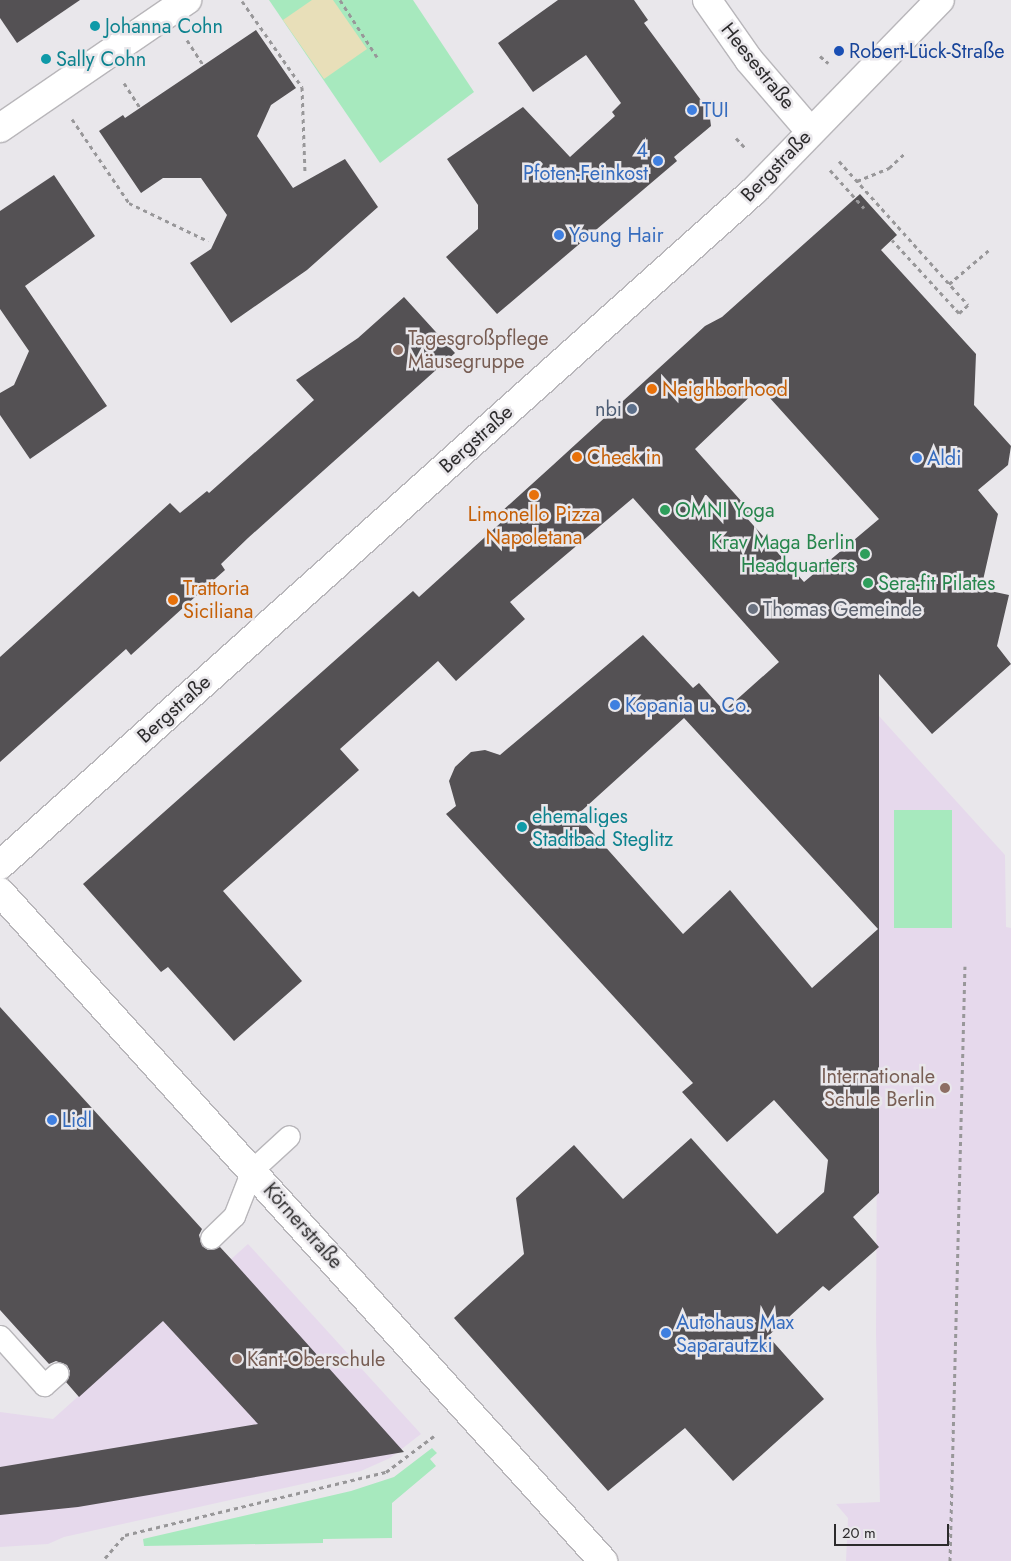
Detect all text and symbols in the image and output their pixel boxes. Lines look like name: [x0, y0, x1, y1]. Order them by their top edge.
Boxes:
place label: Johanna Cohn: [105, 14, 223, 38]
street label: Heesestraße: [716, 18, 800, 114]
marker: Johanna Cohn: [89, 20, 101, 32]
place label: Robert-Lück-Straße: [849, 39, 1005, 63]
marker: Robert-Lück-Straße: [833, 45, 845, 57]
place label: Sally Cohn: [56, 47, 146, 71]
marker: Sally Cohn: [40, 53, 52, 65]
place label: TUI: [702, 98, 729, 122]
marker: TUI: [686, 104, 698, 116]
street label: Bergstraße: [736, 125, 816, 207]
place label: 4 Pfoten-Feinkost: [523, 138, 648, 185]
marker: 4 Pfoten-Feinkost: [652, 155, 664, 167]
place label: Young Hair: [569, 223, 664, 247]
marker: Young Hair: [553, 229, 565, 241]
place label: Tagesgroßpflege Mäusegruppe: [408, 326, 549, 373]
marker: Tagesgroßpflege Mäusegruppe: [392, 344, 404, 356]
place label: Neighborhood: [662, 377, 788, 401]
marker: Neighborhood: [646, 383, 658, 395]
place label: nbi: [595, 397, 622, 421]
street label: Bergstraße: [434, 400, 518, 478]
marker: nbi: [626, 403, 638, 415]
place label: Check in: [587, 445, 662, 469]
place label: Aldi: [927, 446, 961, 470]
marker: Check in: [571, 451, 583, 463]
marker: Aldi: [911, 452, 923, 464]
marker: Limonello Pizza Napoletana: [528, 489, 540, 501]
place label: OMNI Yoga: [675, 498, 775, 522]
place label: Limonello Pizza Napoletana: [468, 503, 600, 550]
marker: OMNI Yoga: [659, 504, 671, 516]
place label: Krav Maga Berlin Headquarters: [711, 530, 855, 577]
marker: Krav Maga Berlin Headquarters: [859, 548, 871, 560]
place label: Sera-fit Pilates: [878, 571, 995, 595]
place label: Trattoria Siciliana: [183, 576, 253, 623]
marker: Sera-fit Pilates: [862, 577, 874, 589]
marker: Trattoria Siciliana: [167, 594, 179, 606]
place label: Thomas Gemeinde: [763, 597, 922, 621]
marker: Thomas Gemeinde: [747, 603, 759, 615]
street label: Bergstraße: [132, 670, 216, 748]
place label: Kopania u. Co.: [625, 693, 751, 717]
marker: Kopania u. Co.: [609, 699, 621, 711]
place label: ehemaliges Stadtbad Steglitz: [532, 804, 673, 851]
marker: ehemaliges Stadtbad Steglitz: [516, 821, 528, 833]
place label: Internationale Schule Berlin: [822, 1064, 935, 1111]
marker: Internationale Schule Berlin: [939, 1082, 951, 1094]
place label: Lidl: [62, 1108, 92, 1132]
marker: Lidl: [46, 1114, 58, 1126]
street label: Körnerstraße: [258, 1178, 348, 1274]
place label: Autohaus Max Saparautzki: [676, 1310, 794, 1357]
marker: Autohaus Max Saparautzki: [660, 1327, 672, 1339]
place label: Kant-Oberschule: [247, 1347, 385, 1371]
marker: Kant-Oberschule: [231, 1353, 243, 1365]
scale bar: [836, 1514, 951, 1546]
text: 20 m: [842, 1522, 876, 1544]

